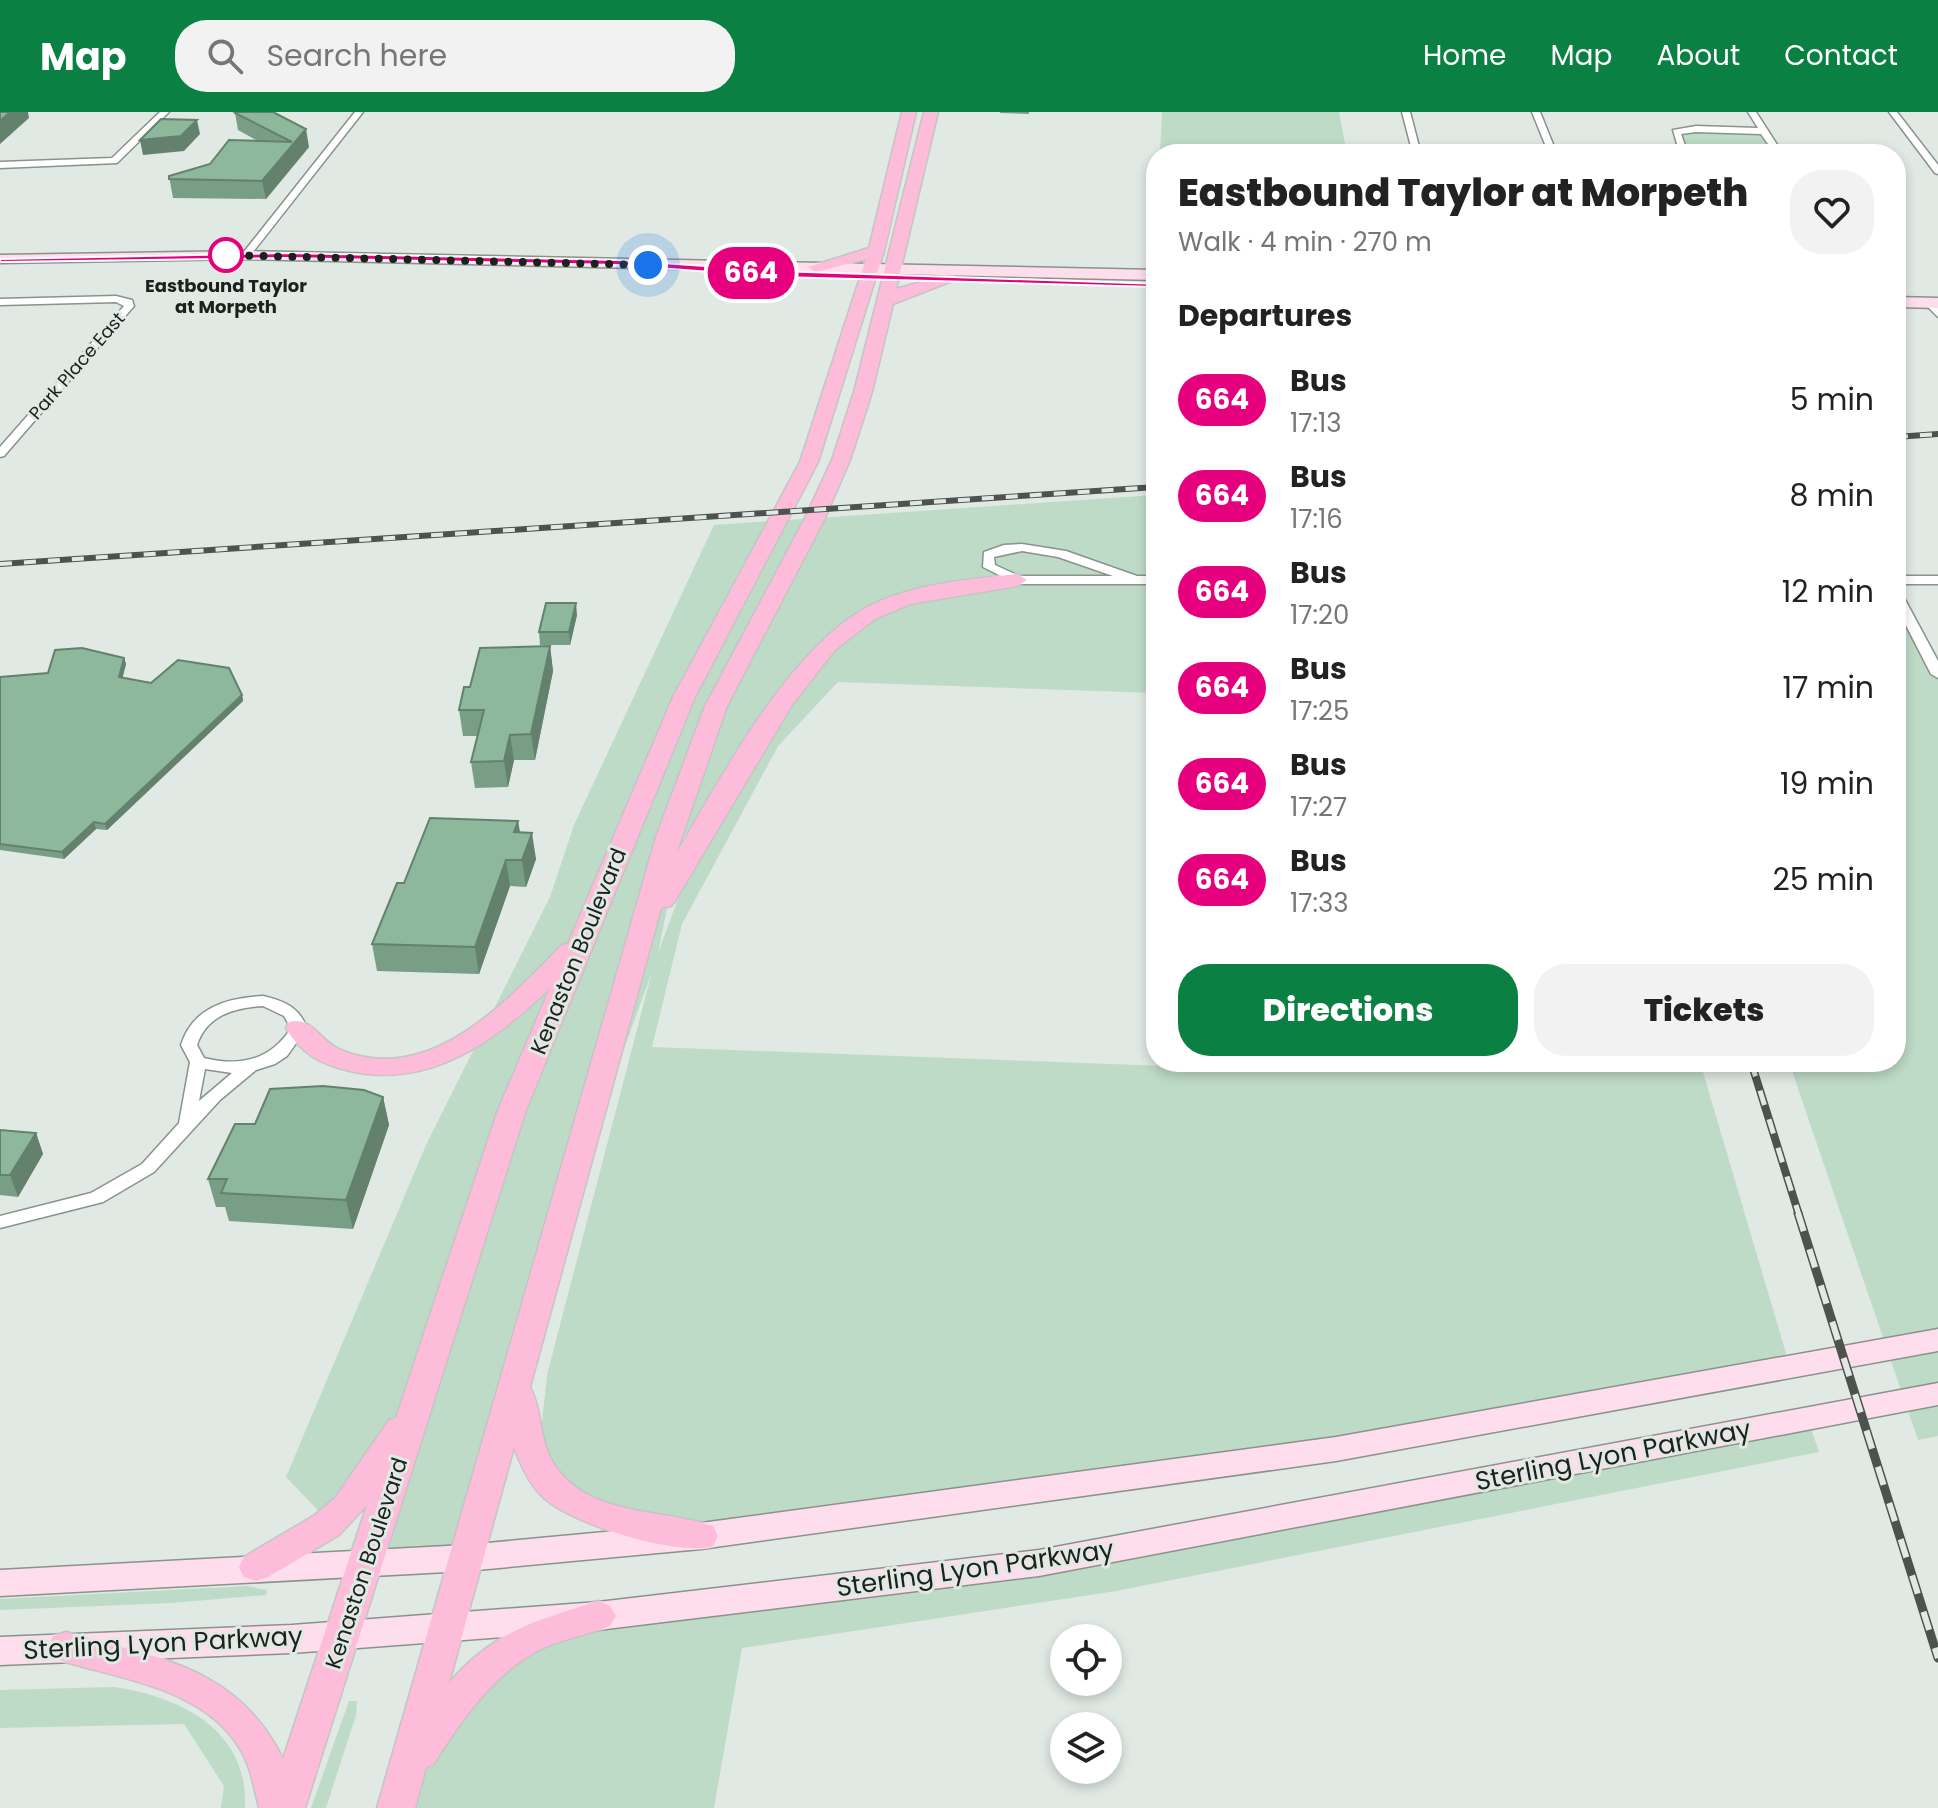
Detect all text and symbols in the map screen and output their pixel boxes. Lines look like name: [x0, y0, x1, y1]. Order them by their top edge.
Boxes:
search box: [175, 20, 735, 92]
text: Map: [40, 30, 127, 83]
icon: search: [203, 34, 247, 78]
text: Search here: [267, 34, 447, 77]
text: Home: [1423, 36, 1506, 75]
text: Map: [1550, 36, 1612, 75]
text: About: [1656, 36, 1740, 75]
text: Contact: [1784, 36, 1898, 75]
text: Eastbound Taylor at Morpeth: [1178, 166, 1748, 219]
button: heart: [1790, 170, 1874, 254]
text: Walk · 4 min · 270 m: [1178, 224, 1432, 260]
marker: Eastbound Taylor at Morpeth: [209, 238, 243, 272]
your location: [628, 245, 668, 285]
line badge: 664: [705, 247, 797, 299]
text: 664: [724, 253, 778, 292]
place label: Eastbound Taylor at Morpeth: [145, 273, 307, 319]
text: Departures: [1178, 294, 1352, 337]
street label: Park Place East: [23, 307, 130, 425]
text: Bus: [1290, 359, 1347, 402]
text: 5 min: [1790, 378, 1874, 421]
text: 664: [1195, 380, 1249, 419]
text: 17:13: [1290, 405, 1342, 441]
text: Bus: [1290, 455, 1347, 498]
text: 8 min: [1790, 474, 1874, 517]
text: 664: [1195, 476, 1249, 515]
text: 17:16: [1290, 501, 1343, 537]
text: Bus: [1290, 551, 1347, 594]
text: 12 min: [1782, 570, 1874, 613]
text: 664: [1195, 572, 1249, 611]
text: 17:20: [1290, 597, 1349, 633]
text: Bus: [1290, 647, 1347, 690]
text: 17 min: [1783, 666, 1874, 709]
text: 664: [1195, 668, 1249, 707]
text: 17:25: [1290, 693, 1349, 729]
text: Bus: [1290, 743, 1347, 786]
text: 19 min: [1780, 762, 1874, 805]
text: 664: [1195, 764, 1249, 803]
text: 17:27: [1290, 789, 1347, 825]
text: Bus: [1290, 839, 1347, 882]
street label: Kenaston Boulevard: [523, 843, 634, 1059]
text: 25 min: [1772, 858, 1874, 901]
text: 664: [1195, 860, 1249, 899]
text: 17:33: [1290, 885, 1349, 921]
button: Directions: [1178, 964, 1518, 1056]
button: Tickets: [1534, 964, 1874, 1056]
street label: Sterling Lyon Parkway: [1472, 1411, 1754, 1499]
street label: Kenaston Boulevard: [318, 1454, 415, 1673]
street label: Sterling Lyon Parkway: [834, 1531, 1116, 1605]
street label: Sterling Lyon Parkway: [22, 1618, 304, 1668]
map controls: [1050, 1624, 1122, 1784]
button: locate: [1050, 1624, 1122, 1696]
button: layers: [1050, 1712, 1122, 1784]

